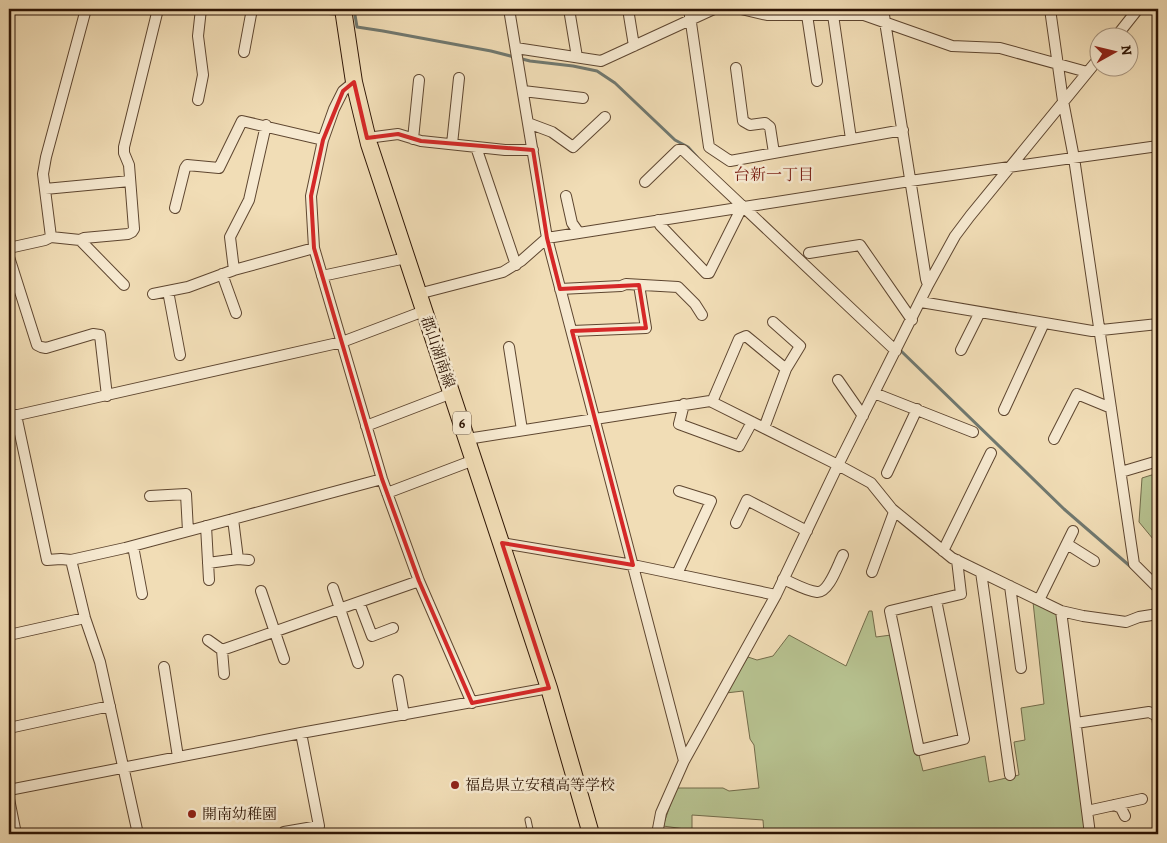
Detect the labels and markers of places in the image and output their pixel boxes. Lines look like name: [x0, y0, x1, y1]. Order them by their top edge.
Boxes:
place label: 福島県立安積高等学校: [465, 775, 615, 795]
marker: 福島県立安積高等学校: [449, 779, 461, 791]
place label: 開南幼稚園: [202, 804, 277, 824]
marker: 開南幼稚園: [186, 808, 198, 820]

